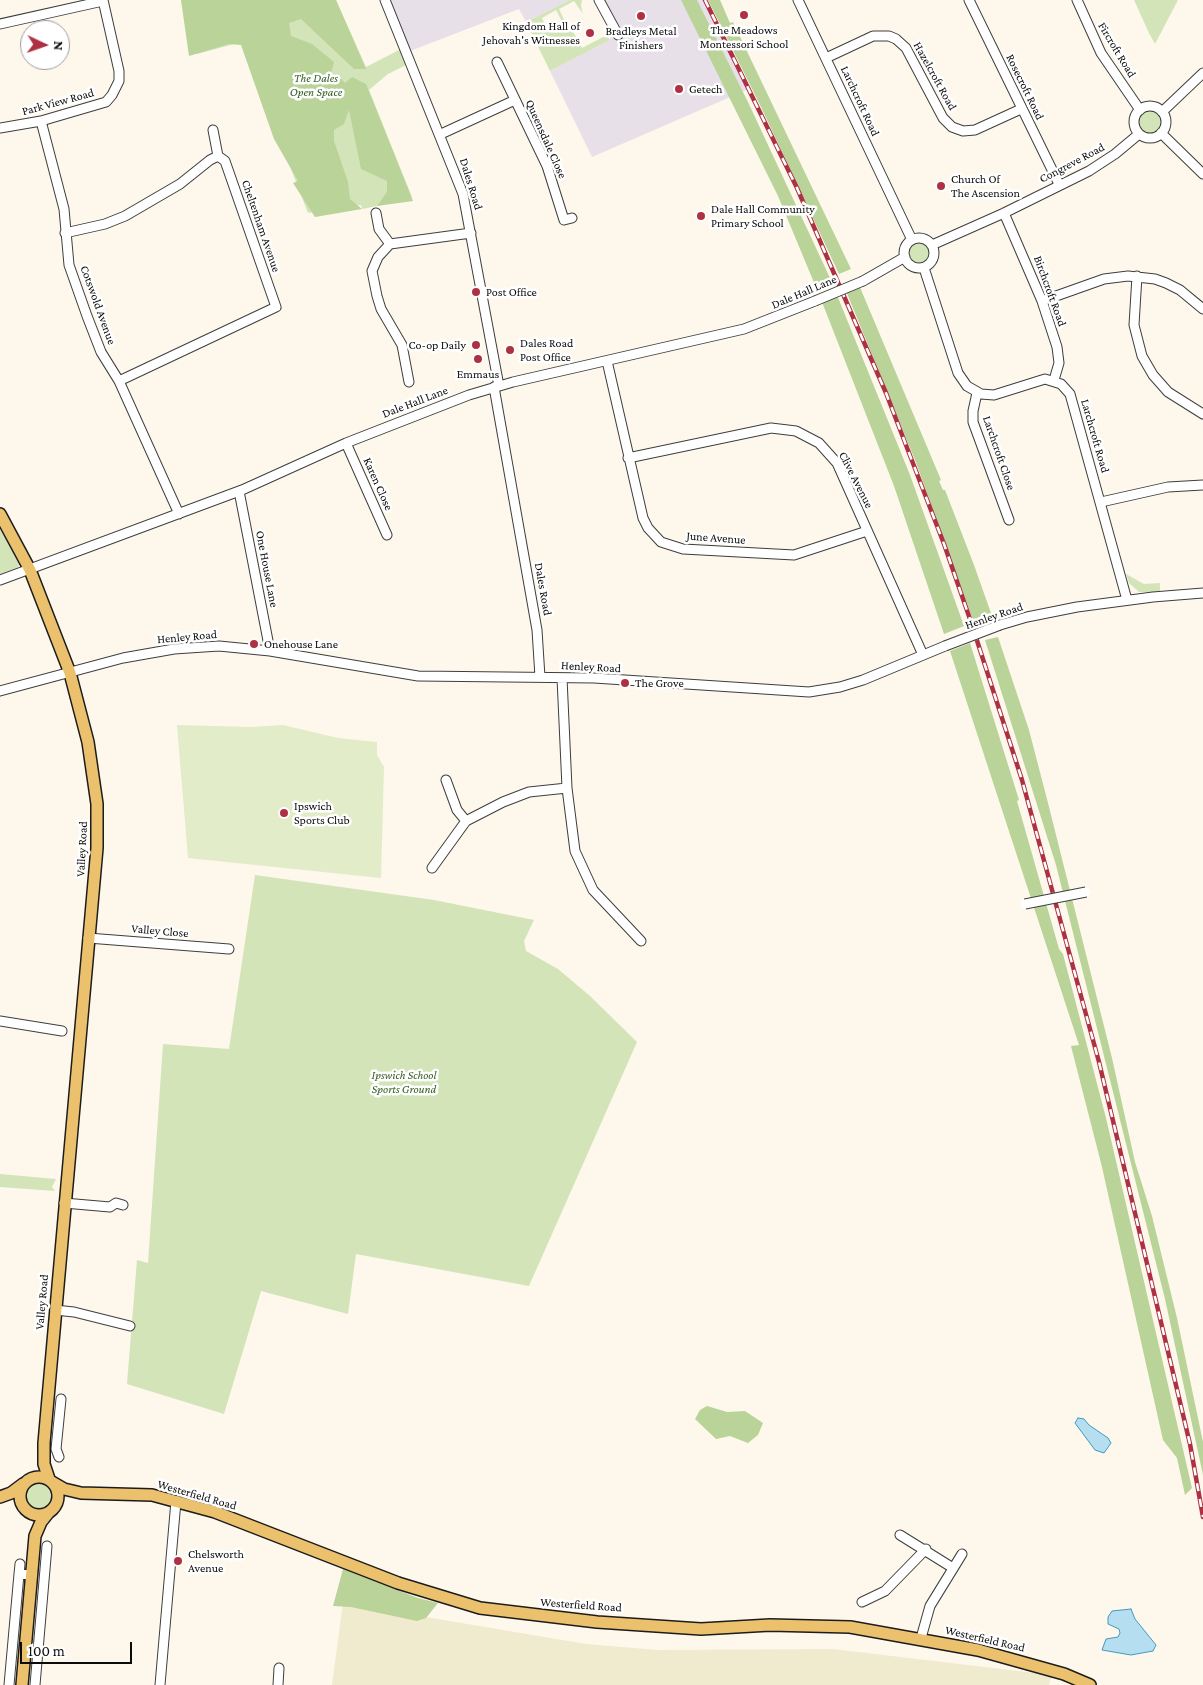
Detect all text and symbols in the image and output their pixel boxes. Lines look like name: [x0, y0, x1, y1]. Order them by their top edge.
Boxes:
marker: The Meadows Montessori School: [738, 9, 750, 21]
marker: Bradleys Metal Finishers: [635, 10, 647, 22]
place label: Kingdom Hall of Jehovah's Witnesses: [483, 19, 580, 47]
north arrow: [20, 20, 70, 70]
street label: Fircroft Road: [1095, 20, 1139, 80]
place label: The Meadows Montessori School: [700, 23, 788, 51]
place label: Bradleys Metal Finishers: [605, 24, 677, 52]
marker: Kingdom Hall of Jehovah's Witnesses: [584, 27, 596, 39]
street label: Hazelcroft Road: [910, 39, 960, 113]
text: N: [51, 41, 67, 51]
street label: Rosecroft Road: [1003, 52, 1047, 122]
street label: Larchcroft Road: [837, 64, 883, 138]
park label: The Dales Open Space: [290, 71, 342, 99]
place label: Getech: [689, 82, 722, 96]
marker: Getech: [673, 83, 685, 95]
street label: Park View Road: [20, 85, 96, 119]
street label: Queensdale Close: [522, 97, 570, 181]
street label: Congreve Road: [1037, 140, 1107, 186]
street label: Dales Road: [456, 156, 486, 212]
place label: Church Of The Ascension: [951, 172, 1020, 200]
street label: Cheltenham Avenue: [238, 178, 284, 274]
marker: Church Of The Ascension: [935, 180, 947, 192]
place label: Dale Hall Community Primary School: [711, 202, 815, 230]
marker: Dale Hall Community Primary School: [695, 210, 707, 222]
street label: Birchcroft Road: [1031, 254, 1069, 328]
street label: Cotswold Avenue: [77, 263, 119, 347]
street label: Dale Hall Lane: [769, 272, 839, 312]
place label: Post Office: [486, 285, 537, 299]
marker: Post Office: [470, 286, 482, 298]
place label: Dales Road Post Office: [520, 336, 573, 364]
place label: Co-op Daily: [408, 338, 466, 352]
marker: Co-op Daily: [470, 339, 482, 351]
marker: Dales Road Post Office: [504, 344, 516, 356]
marker: Emmaus: [472, 353, 484, 365]
place label: Emmaus: [457, 367, 499, 381]
street label: Dale Hall Lane: [380, 383, 450, 421]
street label: Larchcroft Road: [1078, 398, 1112, 474]
street label: Larchcroft Close: [980, 414, 1018, 492]
street label: Clive Avenue: [836, 449, 876, 511]
street label: Karen Close: [360, 455, 396, 513]
street label: One House Lane: [253, 529, 281, 609]
street label: June Avenue: [686, 529, 746, 547]
street label: Dales Road: [531, 562, 555, 616]
street label: Henley Road: [963, 599, 1025, 633]
street label: Henley Road: [156, 627, 218, 647]
place label: Onehouse Lane: [264, 637, 338, 651]
marker: Onehouse Lane: [248, 638, 260, 650]
street label: Henley Road: [561, 658, 621, 676]
place label: The Grove: [635, 676, 684, 690]
marker: The Grove: [619, 677, 631, 689]
place label: Ipswich Sports Club: [294, 799, 350, 827]
marker: Ipswich Sports Club: [278, 807, 290, 819]
street label: Valley Road: [73, 821, 91, 877]
street label: Valley Close: [131, 921, 189, 941]
park label: Ipswich School Sports Ground: [372, 1068, 436, 1096]
street label: Valley Road: [32, 1274, 52, 1330]
street label: Westerfield Road: [156, 1477, 238, 1513]
place label: Chelsworth Avenue: [188, 1547, 244, 1575]
marker: Chelsworth Avenue: [172, 1555, 184, 1567]
street label: Westerfield Road: [540, 1595, 622, 1615]
street label: Westerfield Road: [944, 1623, 1026, 1655]
scale bar: [22, 1632, 135, 1664]
text: 100 m: [28, 1643, 65, 1659]

